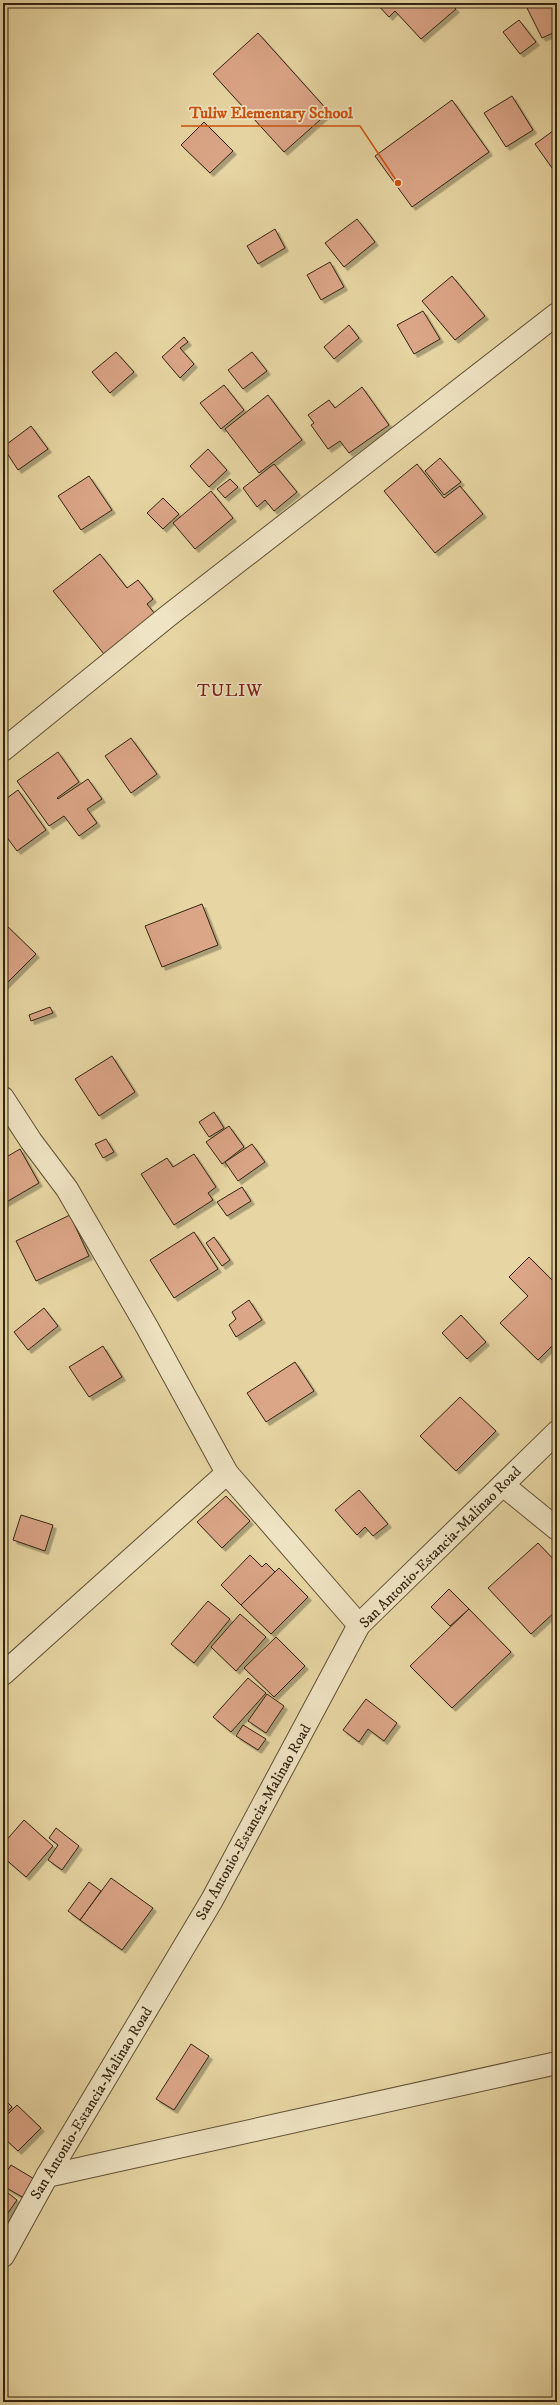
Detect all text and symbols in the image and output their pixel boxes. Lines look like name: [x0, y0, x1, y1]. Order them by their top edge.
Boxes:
callout: Tuliw Elementary School: [181, 98, 360, 126]
text: Tuliw Elementary School: [188, 103, 354, 123]
district label: TULIW: [197, 680, 263, 702]
street label: San Antonio-Estancia-Malinao Road: [355, 1462, 526, 1632]
street label: San Antonio-Estancia-Malinao Road: [191, 1720, 316, 1924]
street label: San Antonio-Estancia-Malinao Road: [26, 2003, 157, 2203]

